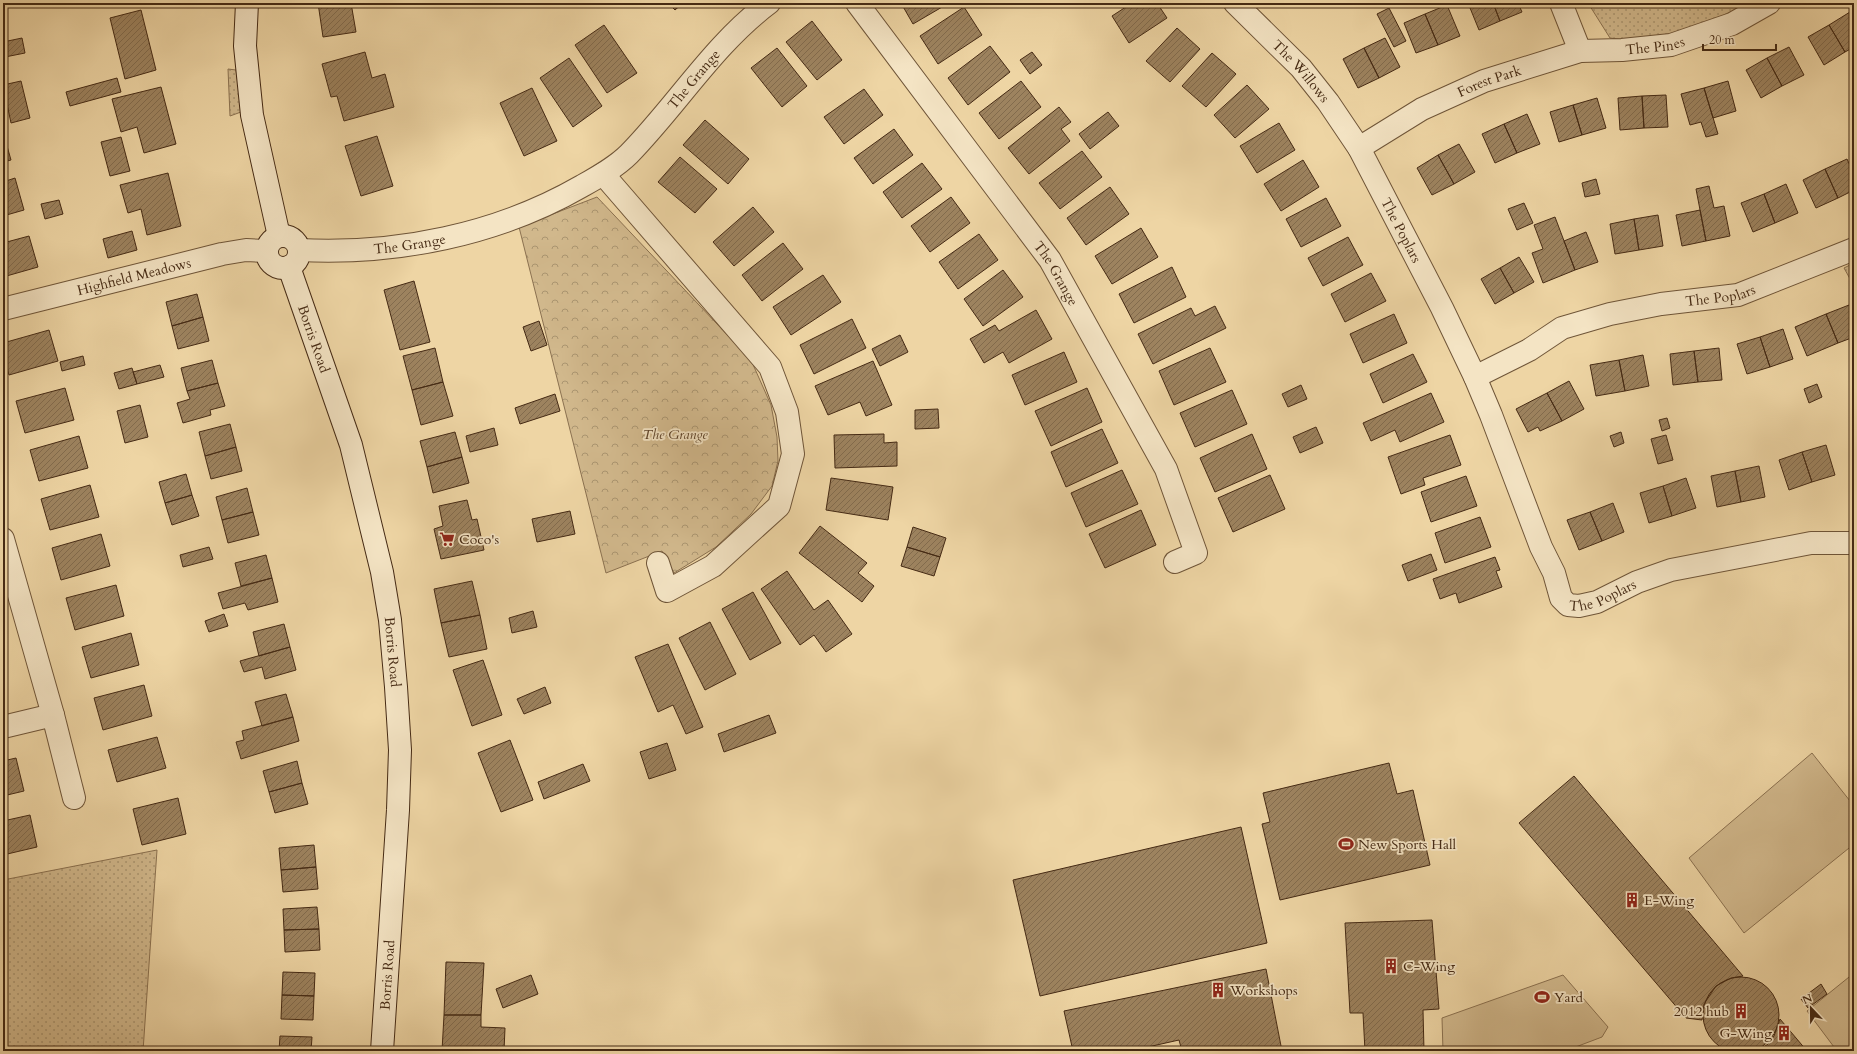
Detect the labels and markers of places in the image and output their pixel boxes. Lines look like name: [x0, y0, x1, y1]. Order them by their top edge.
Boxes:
supermarket icon: Coco's: [438, 530, 456, 548]
place label: Coco's: [459, 530, 499, 549]
sports icon: New Sports Hall: [1337, 835, 1355, 853]
place label: New Sports Hall: [1358, 835, 1457, 854]
building icon: E-Wing: [1623, 891, 1641, 909]
place label: E-Wing: [1644, 891, 1694, 910]
building icon: C-Wing: [1382, 957, 1400, 975]
place label: C-Wing: [1403, 957, 1455, 976]
building icon: Workshops: [1209, 981, 1227, 999]
place label: Workshops: [1229, 981, 1298, 1000]
sports icon: Yard: [1533, 988, 1551, 1006]
place label: Yard: [1554, 988, 1584, 1007]
place label: 2012 hub: [1674, 1002, 1729, 1021]
building icon: 2012 hub: [1732, 1002, 1750, 1020]
place label: G-Wing: [1719, 1024, 1772, 1043]
building icon: G-Wing: [1775, 1024, 1793, 1042]

